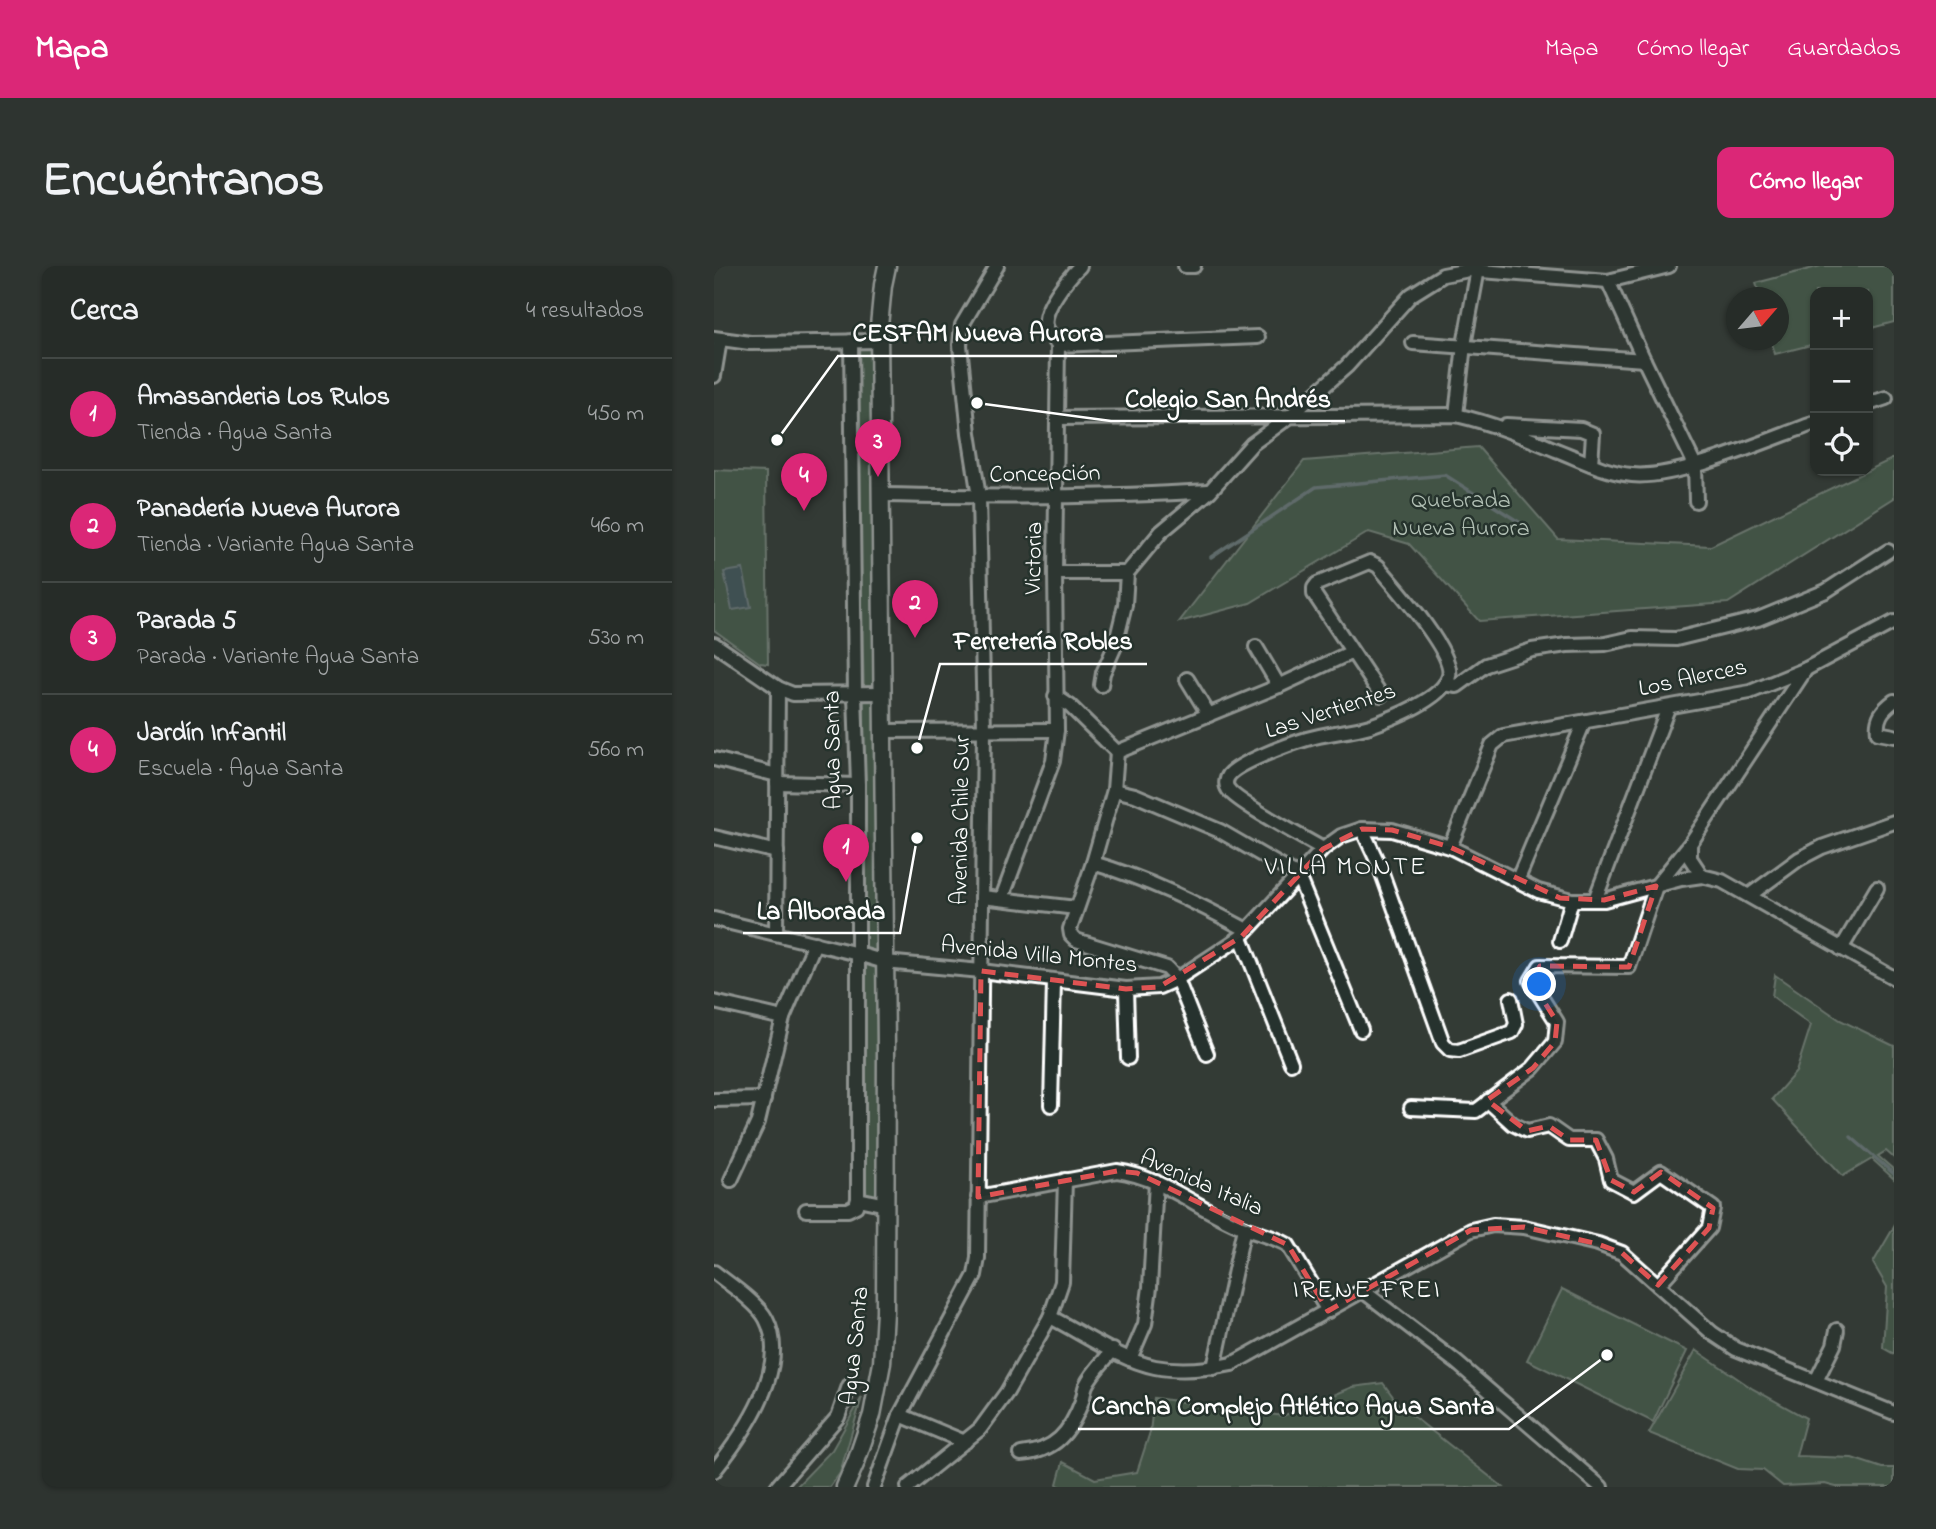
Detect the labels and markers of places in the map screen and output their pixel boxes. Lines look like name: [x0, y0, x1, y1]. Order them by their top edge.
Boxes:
callout: CESFAM Nueva Aurora: [838, 309, 1117, 356]
callout: Colegio San Andrés: [1111, 374, 1345, 421]
pin: 3: [855, 419, 901, 477]
pin: 4: [781, 453, 827, 511]
pin: 2: [892, 580, 938, 638]
callout: Ferretería Robles: [940, 617, 1147, 664]
pin: 1: [823, 824, 869, 882]
callout: La Alborada: [743, 886, 900, 933]
callout: Cancha Complejo Atlético Agua Santa: [1078, 1382, 1509, 1429]

